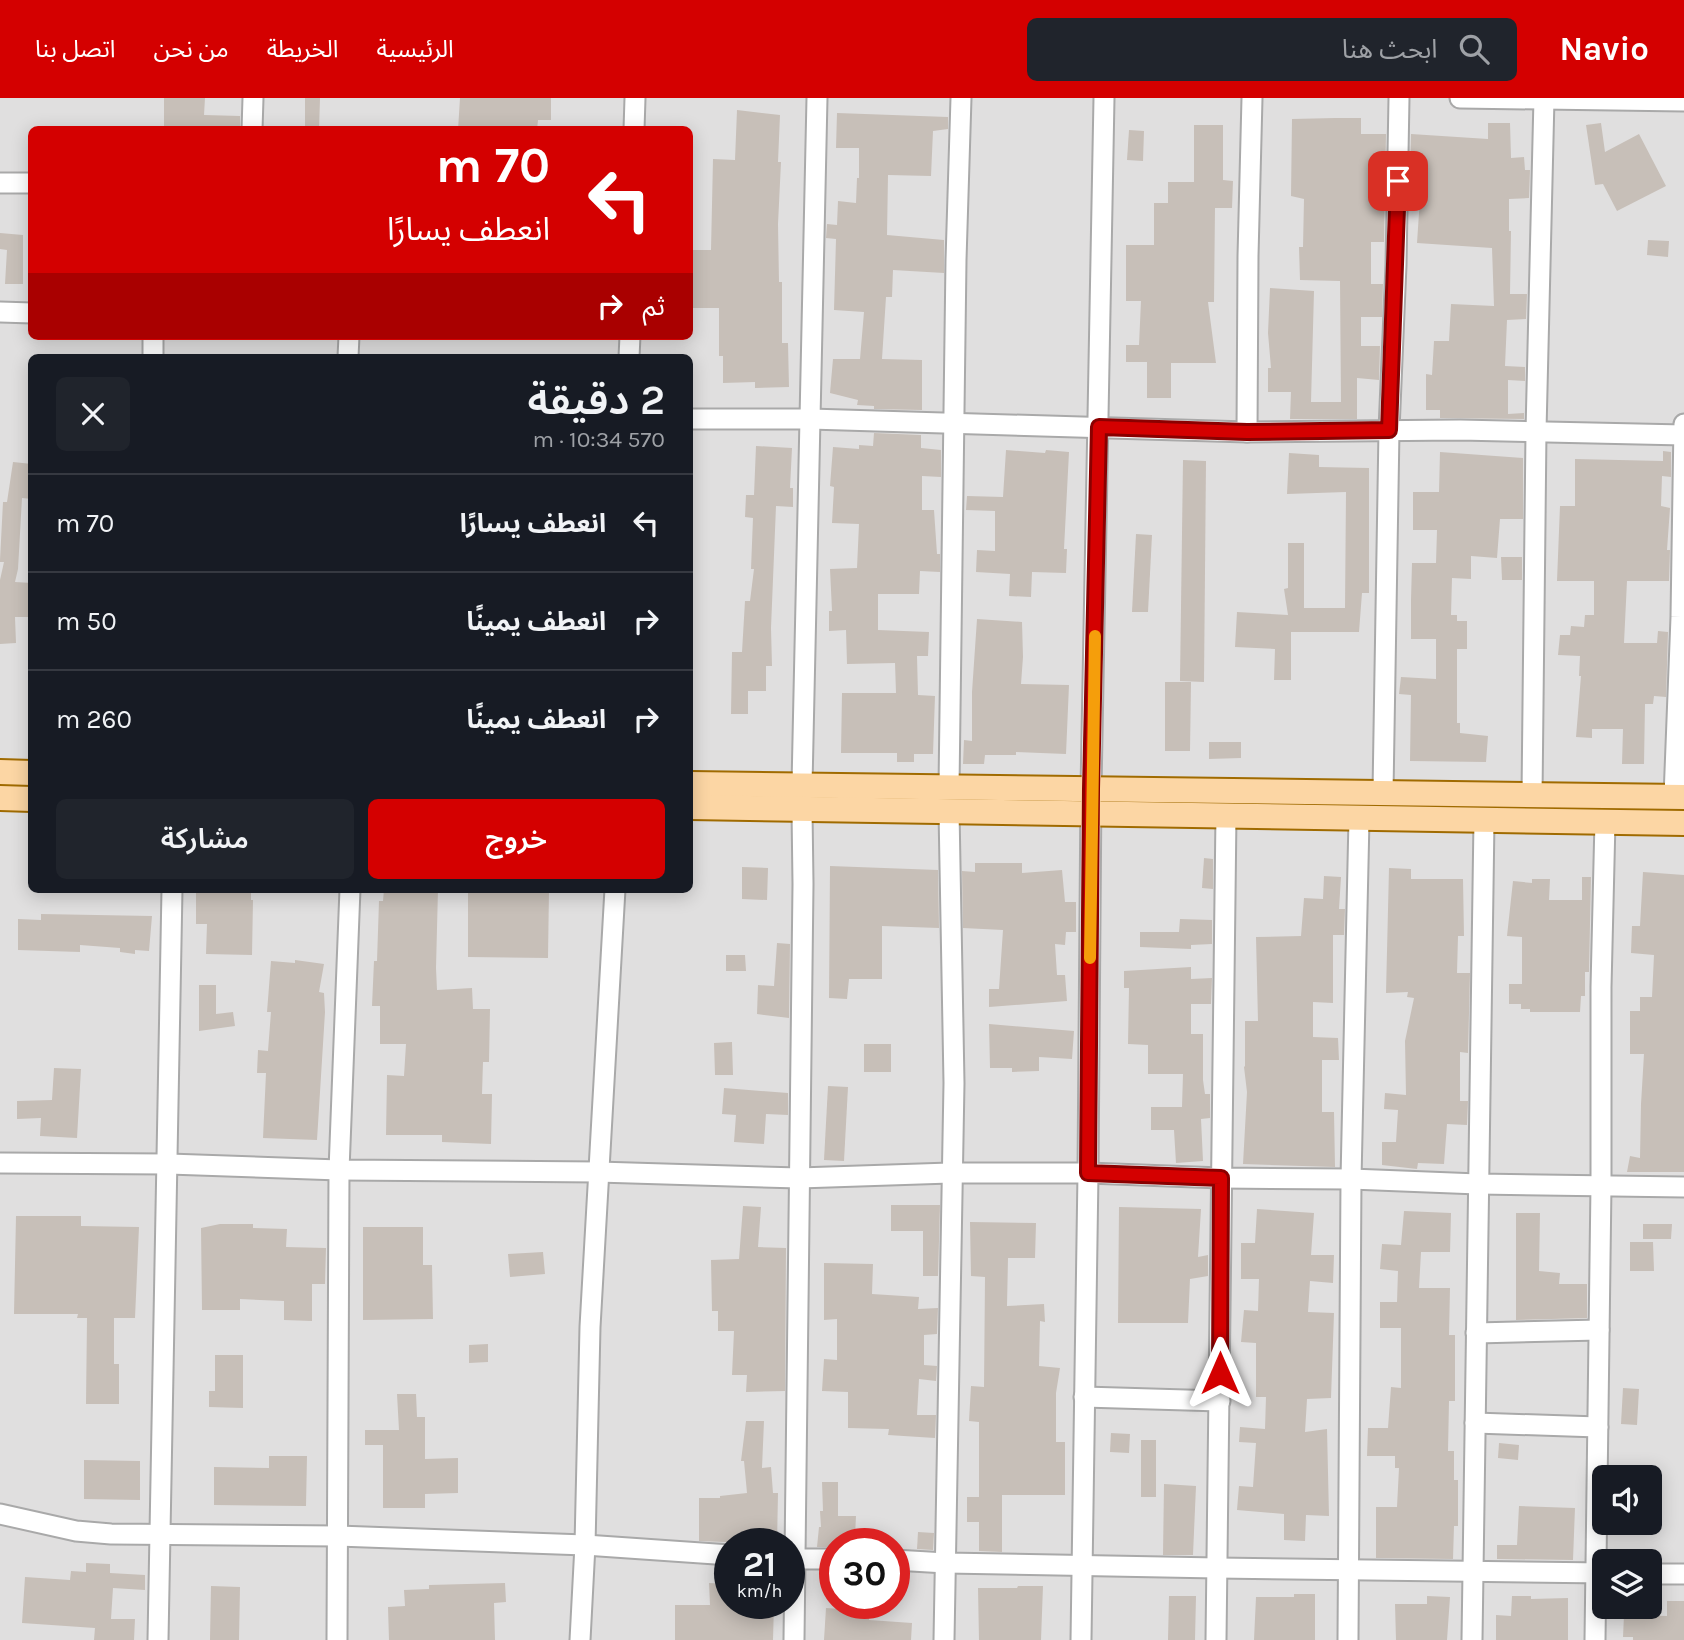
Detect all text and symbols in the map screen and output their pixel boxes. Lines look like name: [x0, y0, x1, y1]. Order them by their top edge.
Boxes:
search box: [1027, 18, 1517, 81]
icon: search: [1455, 30, 1493, 68]
text: Navio: [1559, 30, 1649, 68]
text: ابحث هنا: [1342, 34, 1437, 65]
text: اتصل بنا: [35, 35, 116, 63]
text: من نحن: [154, 35, 229, 63]
text: الخريطة: [267, 35, 339, 63]
text: الرئيسية: [377, 35, 454, 63]
text: 70 m: [436, 137, 550, 194]
pin: [1368, 151, 1428, 211]
icon: left: [574, 154, 665, 245]
icon: arrive: [1379, 162, 1417, 200]
text: انعطف يسارًا: [387, 211, 550, 248]
icon: right: [591, 287, 629, 325]
text: ثم: [643, 291, 665, 322]
text: 2 دقيقة: [528, 375, 665, 425]
button: close: [56, 377, 130, 451]
text: 570 m · 10:34: [533, 426, 665, 453]
icon: left: [627, 504, 665, 542]
text: 70 m: [56, 508, 114, 539]
text: انعطف يسارًا: [460, 508, 606, 539]
icon: right: [627, 602, 665, 640]
text: 50 m: [56, 606, 117, 637]
text: انعطف يمينًا: [466, 606, 606, 637]
icon: right: [627, 700, 665, 738]
text: 260 m: [56, 704, 132, 735]
text: انعطف يمينًا: [466, 704, 606, 735]
button: مشاركة: [56, 799, 354, 879]
button: خروج: [368, 799, 665, 879]
position arrow: [1183, 1336, 1257, 1410]
map controls: [1592, 1465, 1662, 1619]
button: sound: [1592, 1465, 1662, 1535]
speed limit sign: 30: [819, 1528, 910, 1619]
text: 21: [743, 1544, 776, 1585]
button: layers: [1592, 1549, 1662, 1619]
text: km/h: [737, 1580, 782, 1602]

